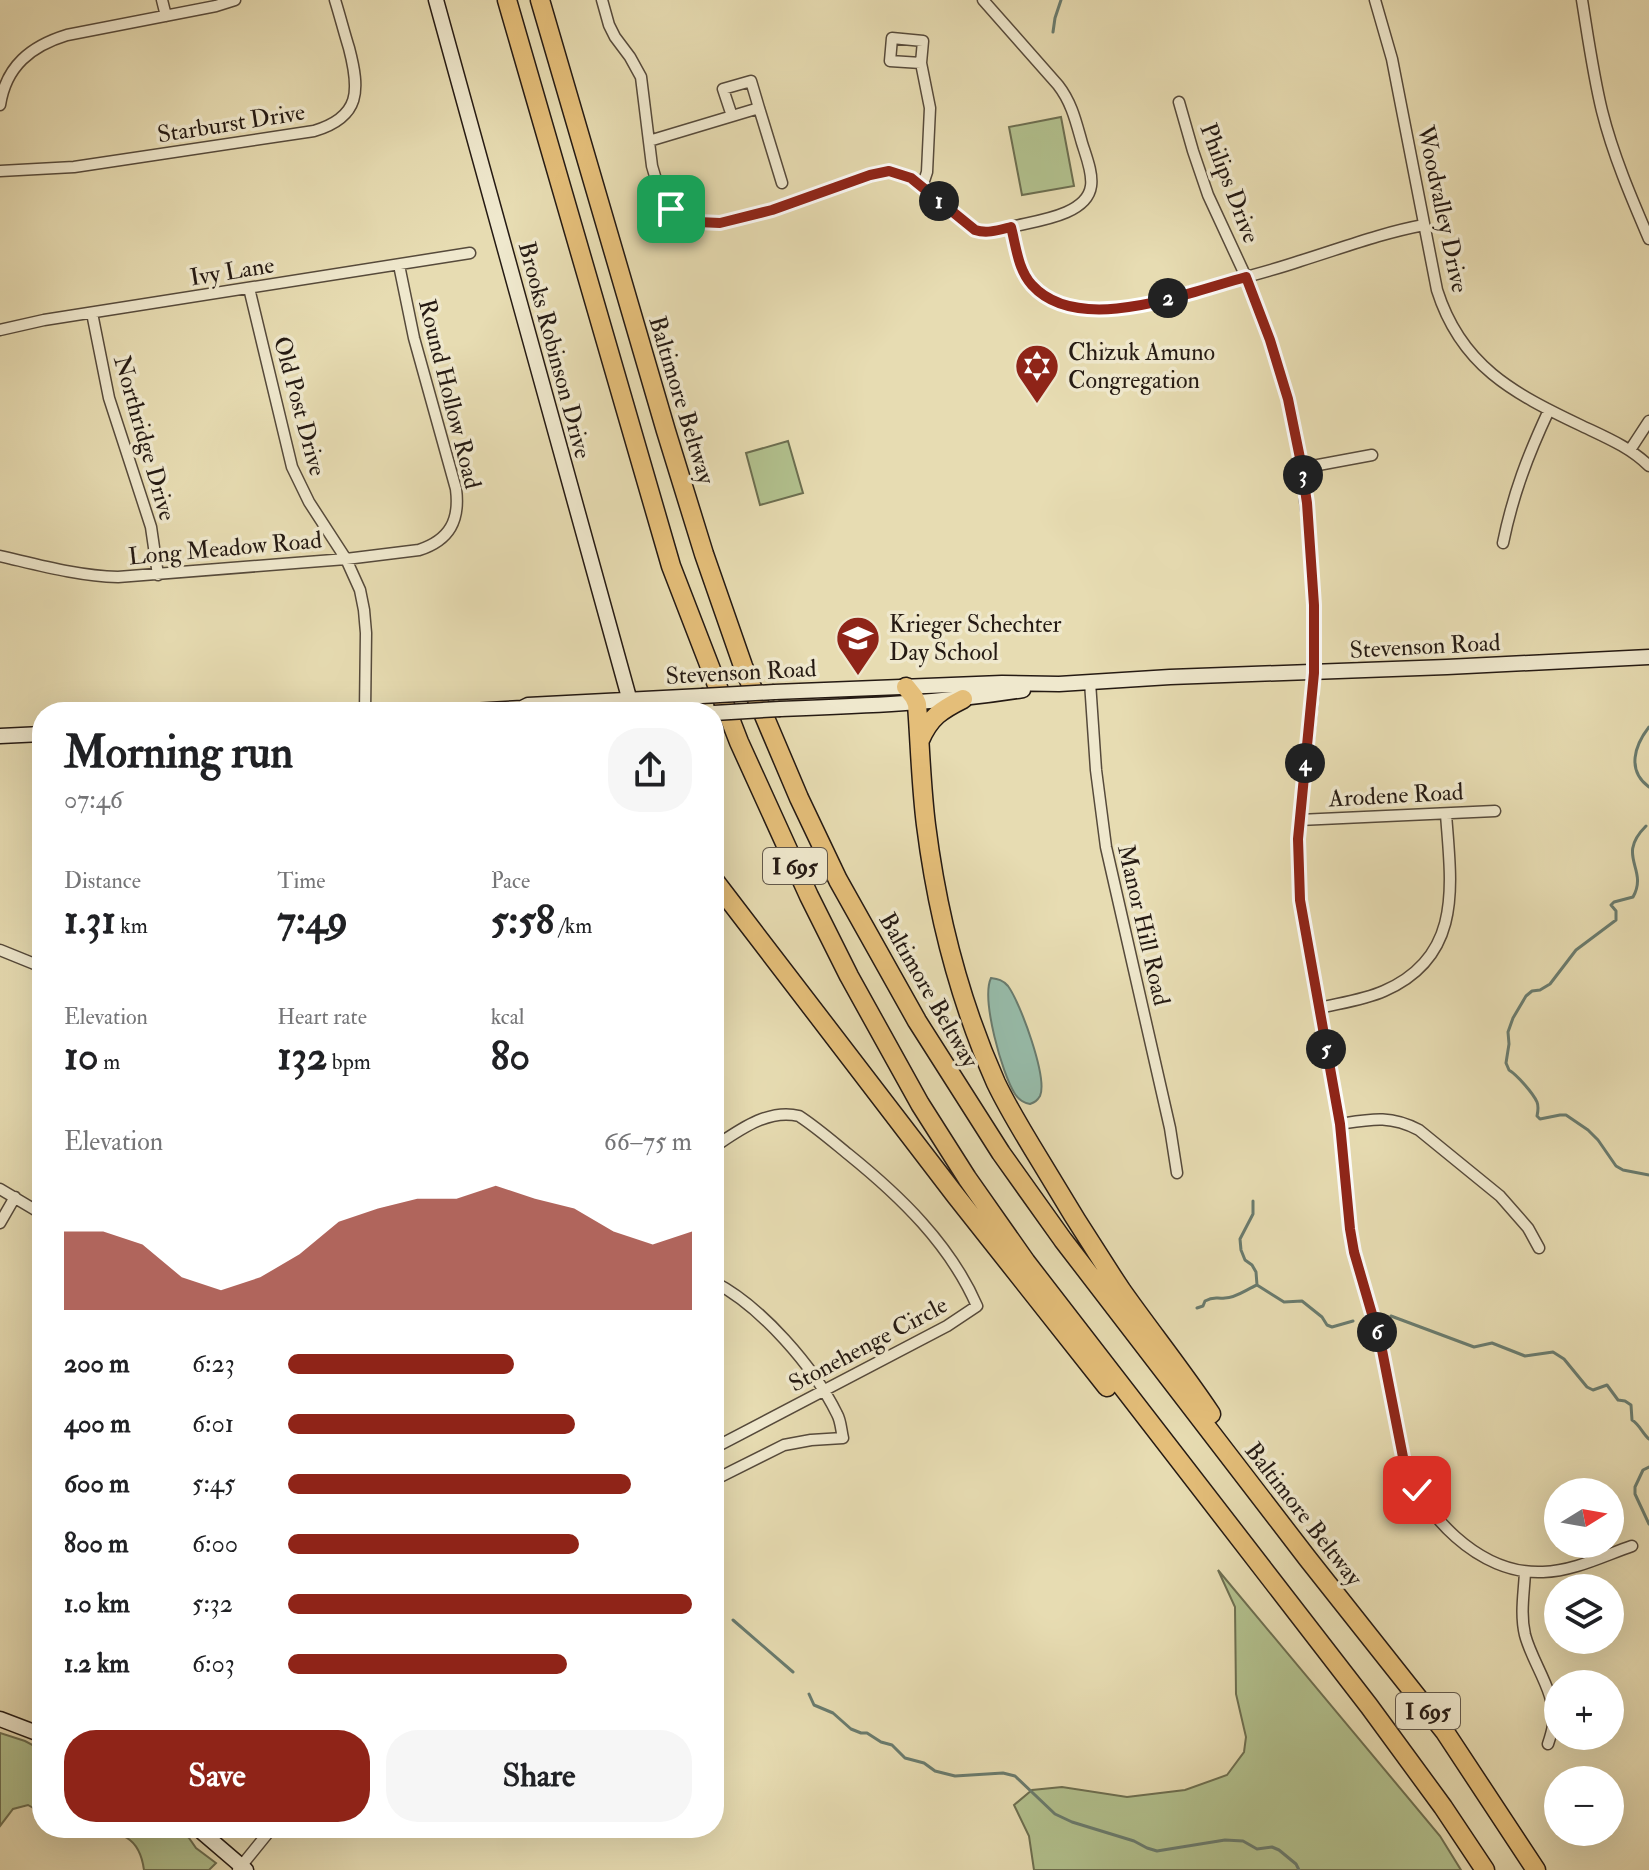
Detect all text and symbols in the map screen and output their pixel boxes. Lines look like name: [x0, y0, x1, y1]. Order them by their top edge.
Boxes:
street label: Starburst Drive: [155, 97, 307, 150]
street label: Philips Drive: [1193, 119, 1267, 247]
street label: Woodvalley Drive: [1409, 122, 1475, 296]
pin: [637, 175, 705, 243]
pin: 1: [919, 181, 959, 221]
icon: arrive: [649, 187, 693, 231]
text: 1: [935, 187, 943, 215]
street label: Brooks Robinson Drive: [511, 238, 598, 462]
street label: Ivy Lane: [188, 250, 276, 293]
pin: 2: [1148, 278, 1188, 318]
text: 2: [1162, 284, 1174, 312]
street label: Round Hollow Road: [411, 296, 488, 492]
street label: Baltimore Beltway: [641, 312, 722, 488]
street label: Old Post Drive: [266, 333, 333, 479]
place label: Chizuk Amuno Congregation: [1068, 337, 1215, 396]
synagogue icon: Chizuk Amuno Congregation: [1013, 342, 1061, 405]
street label: Northridge Drive: [106, 352, 183, 524]
pin: 3: [1283, 455, 1323, 495]
text: 3: [1299, 461, 1307, 489]
street label: Long Meadow Road: [127, 525, 323, 572]
place label: Krieger Schechter Day School: [889, 609, 1061, 668]
school or university icon: Krieger Schechter Day School: [834, 614, 882, 677]
street label: Stevenson Road: [1349, 627, 1501, 666]
street label: Stevenson Road: [665, 653, 817, 692]
text: Morning run: [64, 726, 293, 781]
button: share: [608, 728, 692, 812]
pin: 4: [1285, 743, 1325, 783]
text: 4: [1299, 749, 1311, 777]
street label: Arodene Road: [1327, 776, 1464, 815]
text: 07:46: [64, 784, 123, 816]
street label: Manor Hill Road: [1110, 842, 1177, 1009]
road number: I 695: [763, 848, 827, 884]
text: Distance: [64, 867, 141, 895]
text: Time: [277, 867, 325, 895]
text: Pace: [491, 867, 530, 895]
text: 1.31: [64, 895, 116, 946]
text: 7:49: [277, 895, 348, 946]
text: 5:58: [491, 895, 554, 946]
street label: Baltimore Beltway: [872, 907, 986, 1074]
text: km: [116, 912, 148, 940]
text: /km: [554, 912, 592, 940]
text: Elevation: [64, 1003, 148, 1031]
text: Heart rate: [277, 1003, 367, 1031]
text: kcal: [491, 1003, 524, 1031]
pin: 5: [1306, 1029, 1346, 1069]
text: 10: [64, 1031, 99, 1082]
text: 132: [277, 1031, 327, 1082]
text: 80: [491, 1031, 530, 1082]
text: 5: [1321, 1035, 1331, 1063]
text: m: [99, 1048, 120, 1076]
text: bpm: [327, 1048, 371, 1076]
text: Elevation: [64, 1126, 163, 1158]
text: 66–75 m: [604, 1126, 692, 1158]
street label: Stonehenge Circle: [784, 1290, 953, 1399]
pin: 6: [1357, 1312, 1397, 1352]
text: 6: [1371, 1318, 1383, 1346]
text: 200 m: [64, 1348, 129, 1380]
text: 6:23: [192, 1348, 235, 1380]
text: 400 m: [64, 1408, 130, 1440]
text: 6:01: [192, 1408, 234, 1440]
street label: Baltimore Beltway: [1238, 1436, 1370, 1593]
pin: [1383, 1456, 1451, 1524]
text: 600 m: [64, 1468, 129, 1500]
text: 5:45: [192, 1468, 235, 1500]
icon: check: [1395, 1468, 1439, 1512]
north arrow: [1544, 1478, 1624, 1558]
map controls: [1544, 1478, 1624, 1846]
text: 800 m: [64, 1528, 129, 1560]
text: 6:00: [192, 1528, 238, 1560]
button: layers: [1544, 1574, 1624, 1654]
text: 1.0 km: [64, 1588, 130, 1620]
text: 5:32: [192, 1588, 233, 1620]
text: 1.2 km: [64, 1648, 130, 1680]
text: 6:03: [192, 1648, 235, 1680]
button: +: [1544, 1670, 1624, 1750]
road number: I 695: [1396, 1693, 1460, 1729]
button: Save: [64, 1730, 370, 1822]
button: Share: [386, 1730, 692, 1822]
button: −: [1544, 1766, 1624, 1846]

